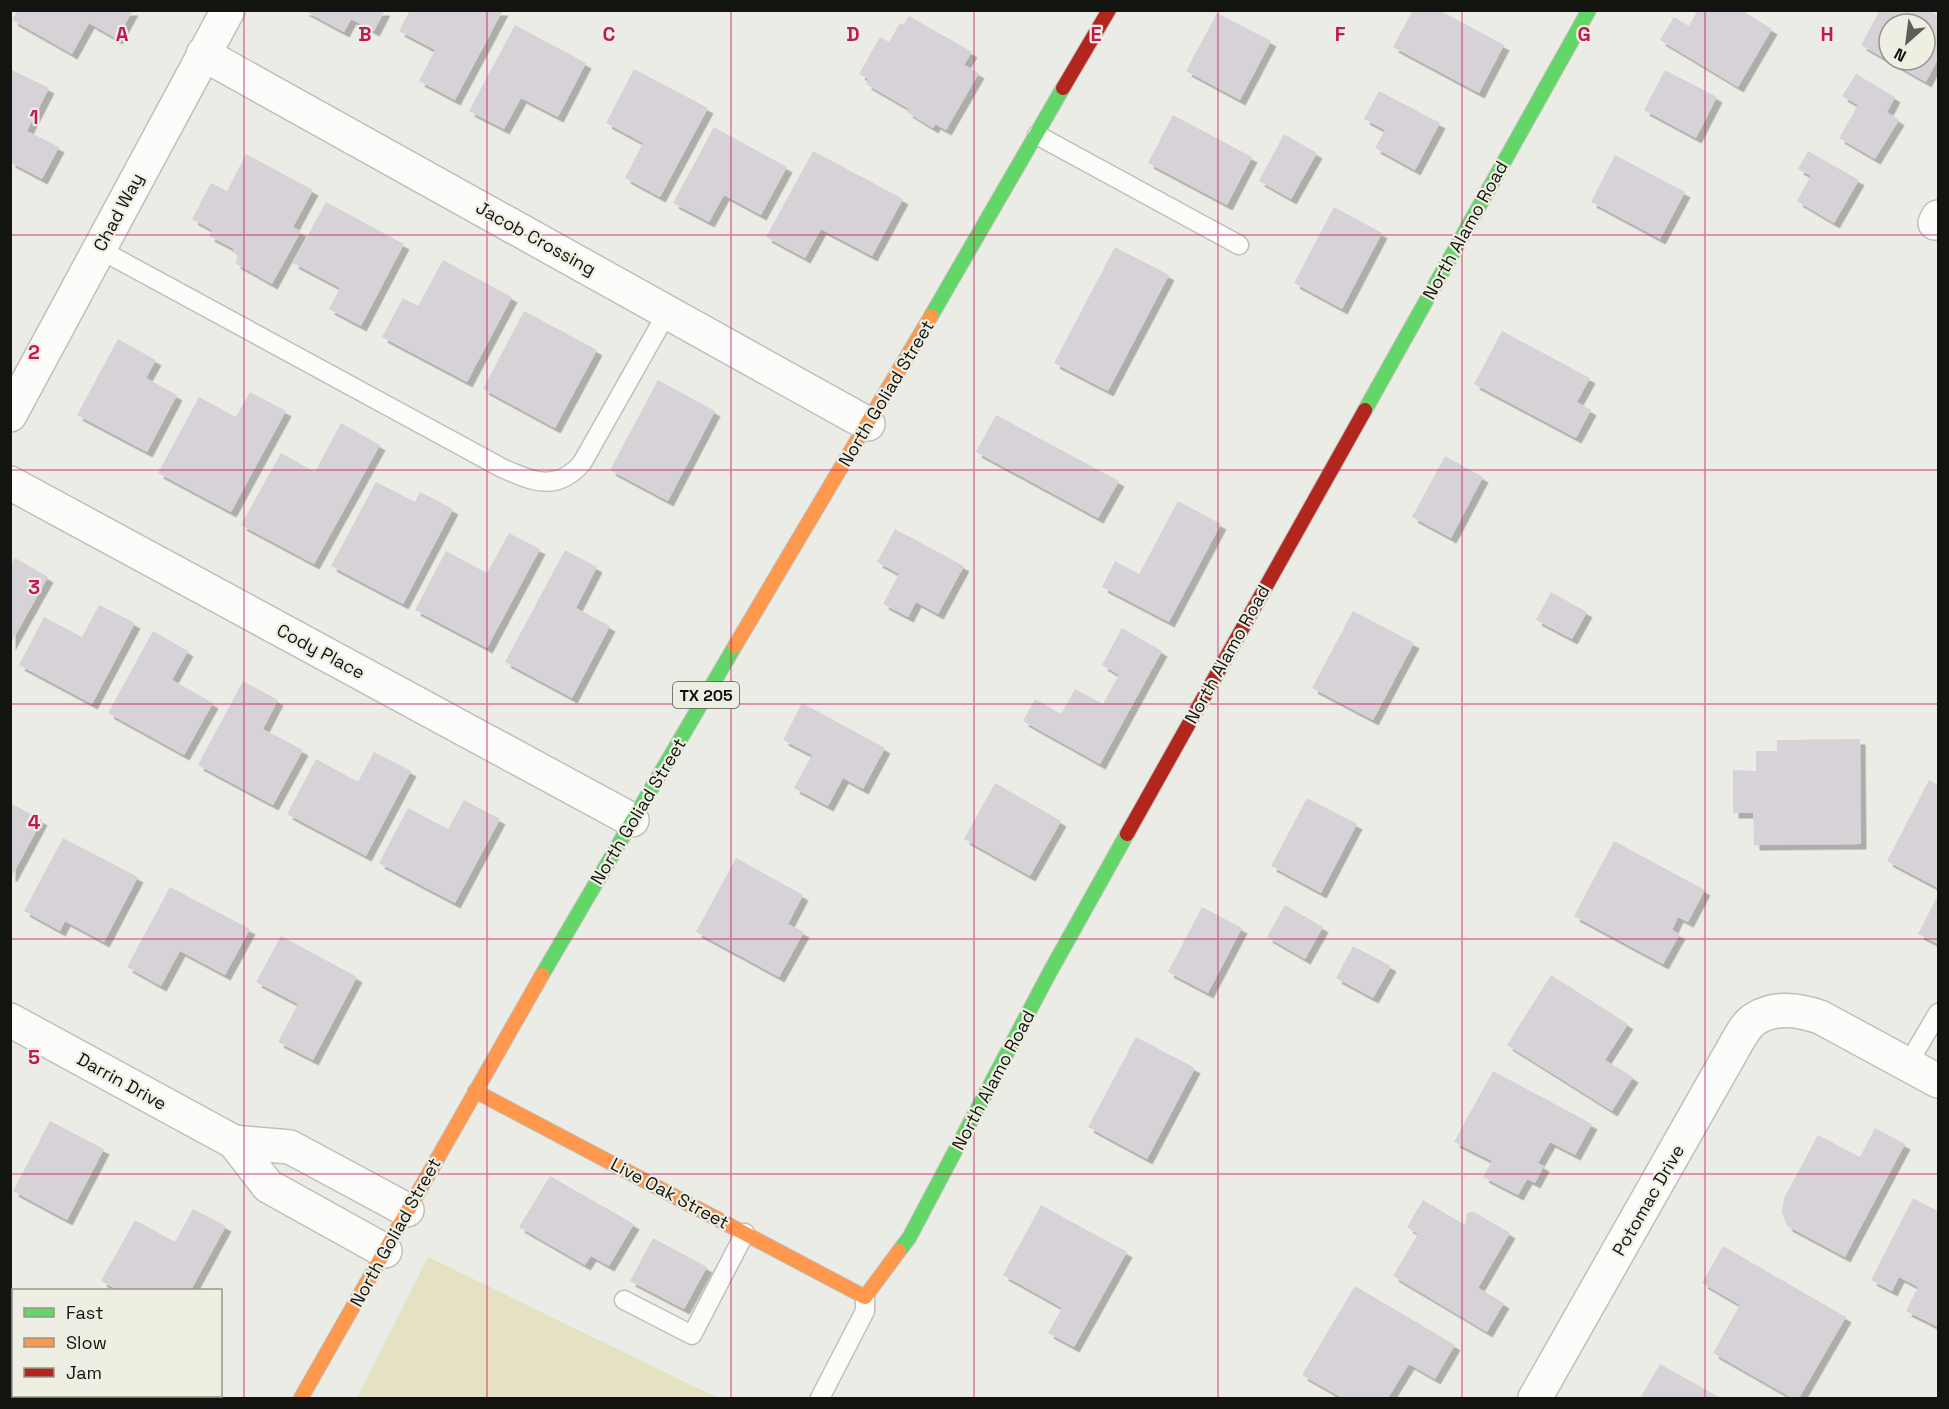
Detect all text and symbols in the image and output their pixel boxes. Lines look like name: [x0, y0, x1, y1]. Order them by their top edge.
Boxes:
north arrow: [1877, 12, 1937, 72]
text: A: [116, 21, 129, 47]
text: B: [358, 21, 372, 47]
text: C: [603, 21, 616, 47]
text: D: [846, 21, 860, 47]
text: E: [1090, 21, 1102, 47]
text: F: [1335, 21, 1346, 47]
text: G: [1577, 21, 1591, 47]
text: H: [1820, 21, 1834, 47]
text: N: [1891, 43, 1910, 67]
text: 1: [29, 104, 39, 130]
street label: North Alamo Road: [1417, 157, 1513, 303]
street label: Chad Way: [88, 169, 148, 255]
street label: Jacob Crossing: [472, 196, 600, 280]
street label: North Goliad Street: [833, 316, 939, 470]
text: 2: [28, 339, 40, 365]
text: 3: [28, 574, 40, 600]
street label: North Alamo Road: [1179, 581, 1275, 727]
street label: Cody Place: [273, 618, 369, 684]
road number: TX 205: [673, 682, 739, 708]
street label: North Goliad Street: [585, 734, 691, 888]
text: 4: [28, 809, 41, 835]
street label: North Alamo Road: [946, 1006, 1040, 1154]
text: 5: [28, 1044, 40, 1070]
street label: Darrin Drive: [73, 1047, 171, 1115]
street label: Potomac Drive: [1607, 1140, 1689, 1260]
street label: Live Oak Street: [607, 1152, 733, 1234]
street label: North Goliad Street: [344, 1153, 446, 1311]
legend: [12, 1289, 222, 1397]
text: Fast: [66, 1301, 103, 1324]
text: Slow: [66, 1331, 107, 1354]
text: Jam: [66, 1361, 102, 1384]

